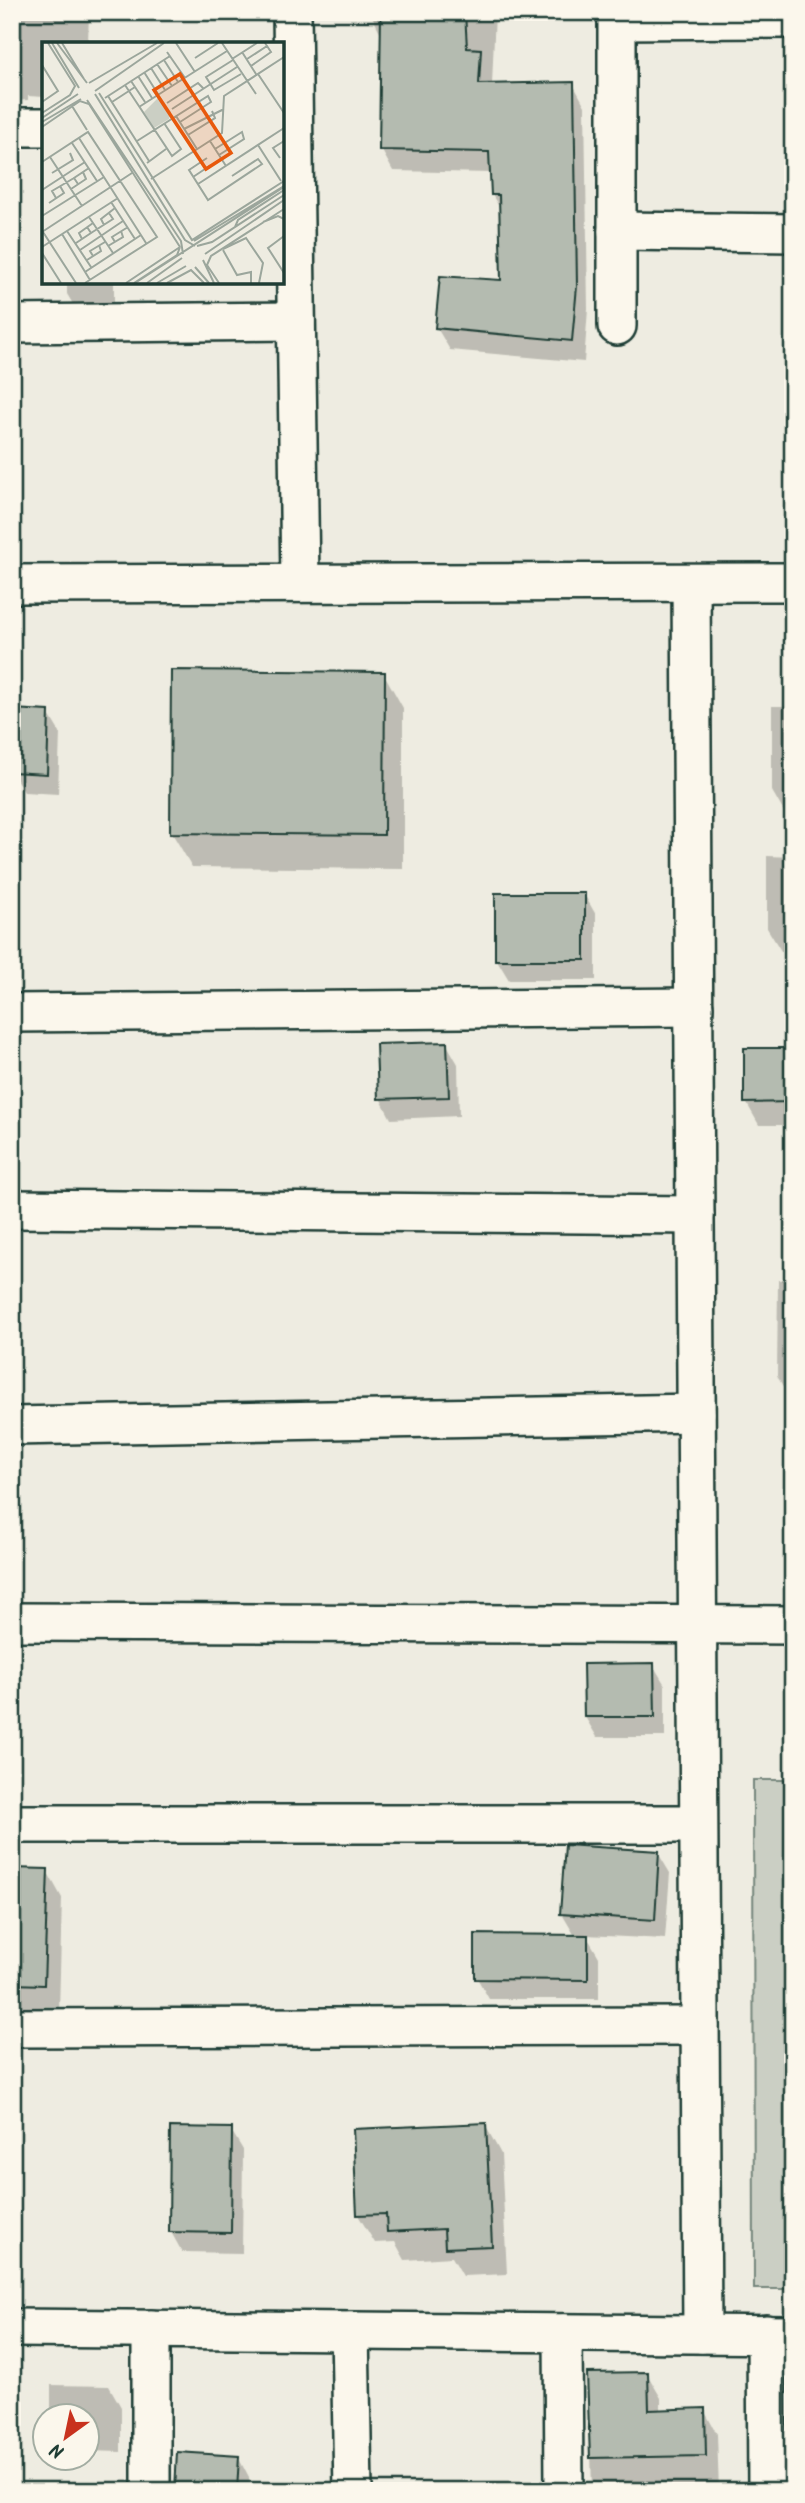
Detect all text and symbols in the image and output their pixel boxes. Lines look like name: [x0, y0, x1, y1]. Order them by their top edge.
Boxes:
inset map: [42, 42, 284, 284]
north arrow: [32, 2402, 102, 2472]
text: N: [45, 2434, 71, 2465]

